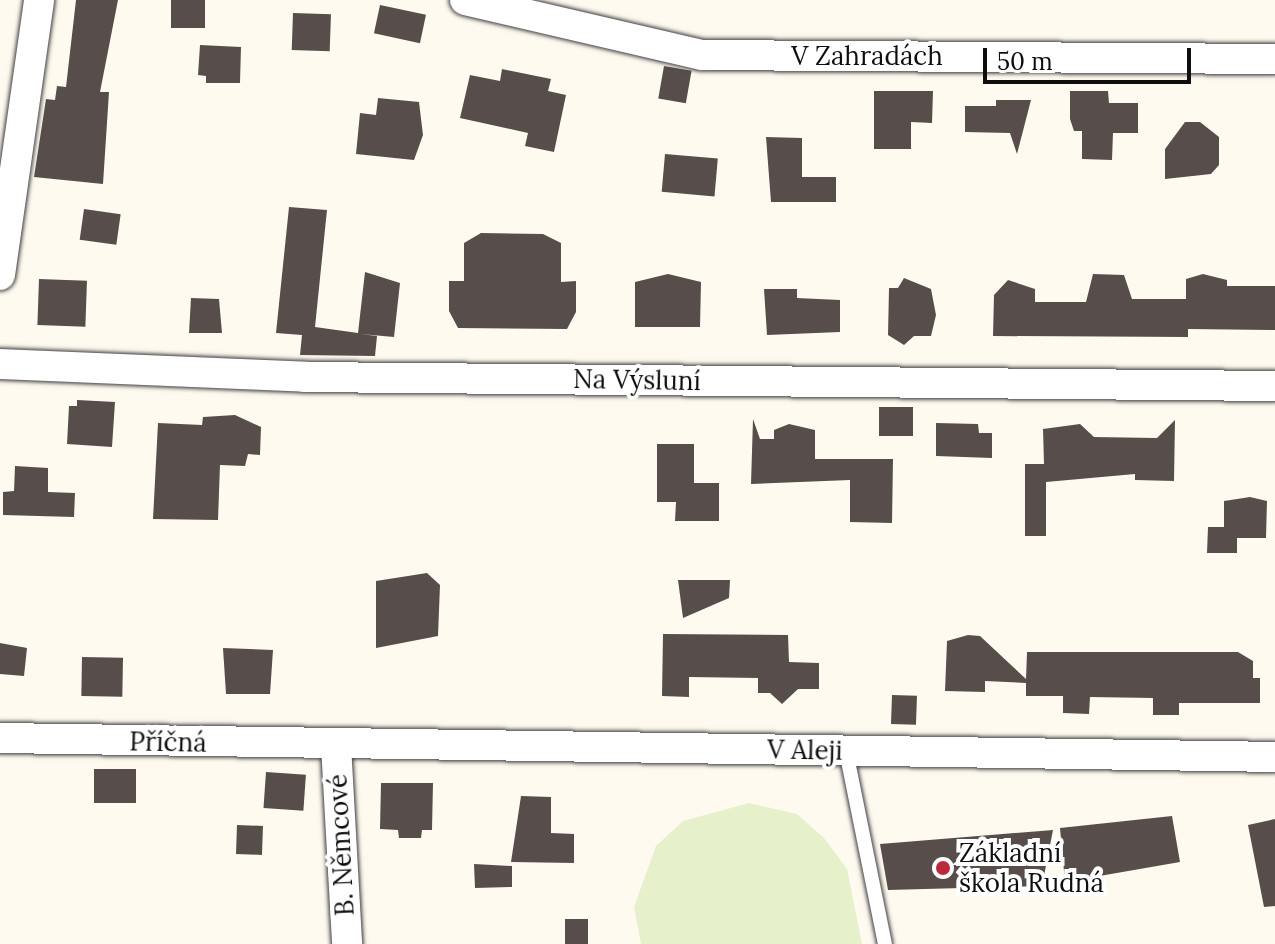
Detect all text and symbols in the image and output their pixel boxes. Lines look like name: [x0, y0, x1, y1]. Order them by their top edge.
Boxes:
scale bar: [987, 32, 1195, 82]
street label: V Zahradách: [791, 40, 943, 72]
text: 50 m: [997, 46, 1053, 77]
street label: Na Výsluní: [573, 363, 701, 397]
street label: Příčná: [129, 726, 207, 758]
street label: V Aleji: [767, 734, 843, 766]
street label: B. Němcové: [322, 773, 360, 917]
place label: Základní škola Rudná: [959, 837, 1104, 898]
marker: Základní škola Rudná: [934, 859, 952, 877]

